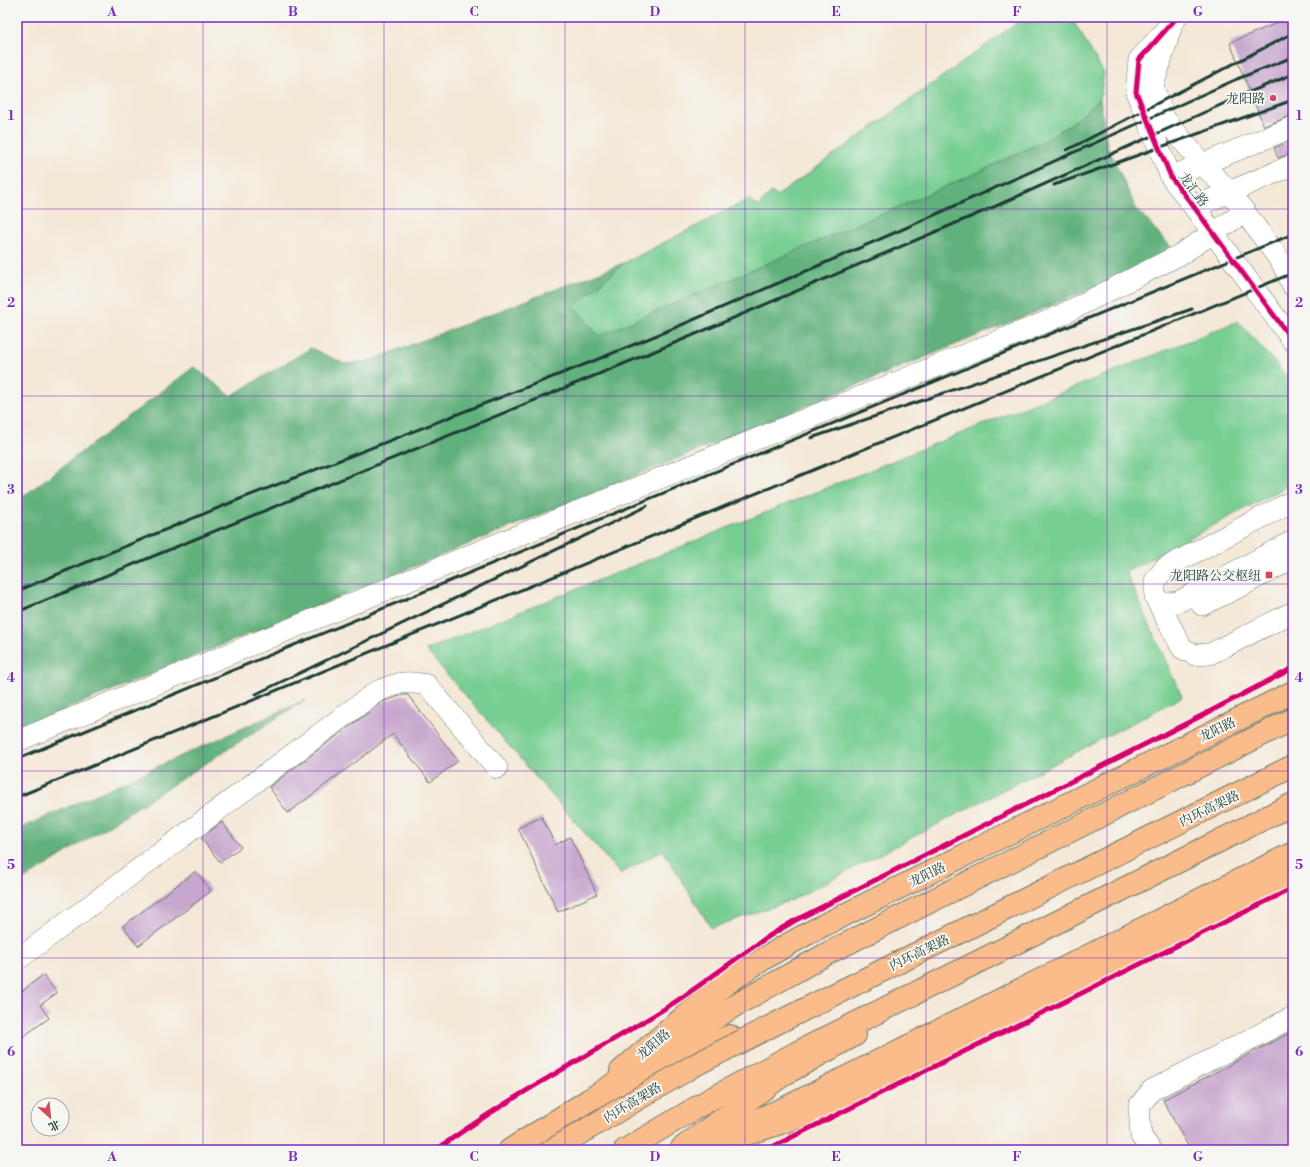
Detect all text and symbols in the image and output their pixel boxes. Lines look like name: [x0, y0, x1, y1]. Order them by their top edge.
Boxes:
text: A: [106, 4, 117, 20]
text: B: [288, 4, 298, 20]
text: C: [469, 4, 479, 20]
text: D: [650, 4, 660, 20]
text: E: [831, 4, 841, 20]
text: F: [1012, 4, 1022, 20]
text: G: [1193, 4, 1204, 20]
place label: 龙阳路: [1226, 91, 1265, 107]
marker: 龙阳路: [1268, 93, 1278, 103]
text: 1: [8, 108, 15, 124]
text: 1: [1296, 108, 1303, 124]
street label: 龙汇路: [1175, 169, 1211, 210]
text: 2: [7, 295, 15, 311]
text: 2: [1295, 295, 1303, 311]
text: 3: [7, 482, 15, 498]
text: 3: [1295, 482, 1303, 498]
place label: 龙阳路公交枢纽: [1170, 568, 1261, 584]
marker: 龙阳路公交枢纽: [1264, 570, 1274, 580]
text: 4: [7, 670, 16, 686]
text: 4: [1295, 670, 1304, 686]
street label: 龙阳路: [1196, 714, 1238, 746]
street label: 内环高架路: [1177, 787, 1242, 830]
text: 5: [7, 857, 15, 873]
text: 5: [1295, 857, 1303, 873]
street label: 龙阳路: [906, 859, 948, 891]
street label: 内环高架路: [887, 931, 952, 974]
street label: 龙阳路: [634, 1026, 674, 1064]
text: 6: [7, 1044, 15, 1060]
text: 6: [1295, 1044, 1303, 1060]
street label: 内环高架路: [601, 1079, 664, 1126]
north arrow: [30, 1097, 70, 1137]
text: 北: [46, 1116, 62, 1134]
text: A: [106, 1149, 117, 1165]
text: B: [288, 1149, 298, 1165]
text: C: [469, 1149, 479, 1165]
text: D: [650, 1149, 660, 1165]
text: E: [831, 1149, 841, 1165]
text: F: [1012, 1149, 1022, 1165]
text: G: [1193, 1149, 1204, 1165]

